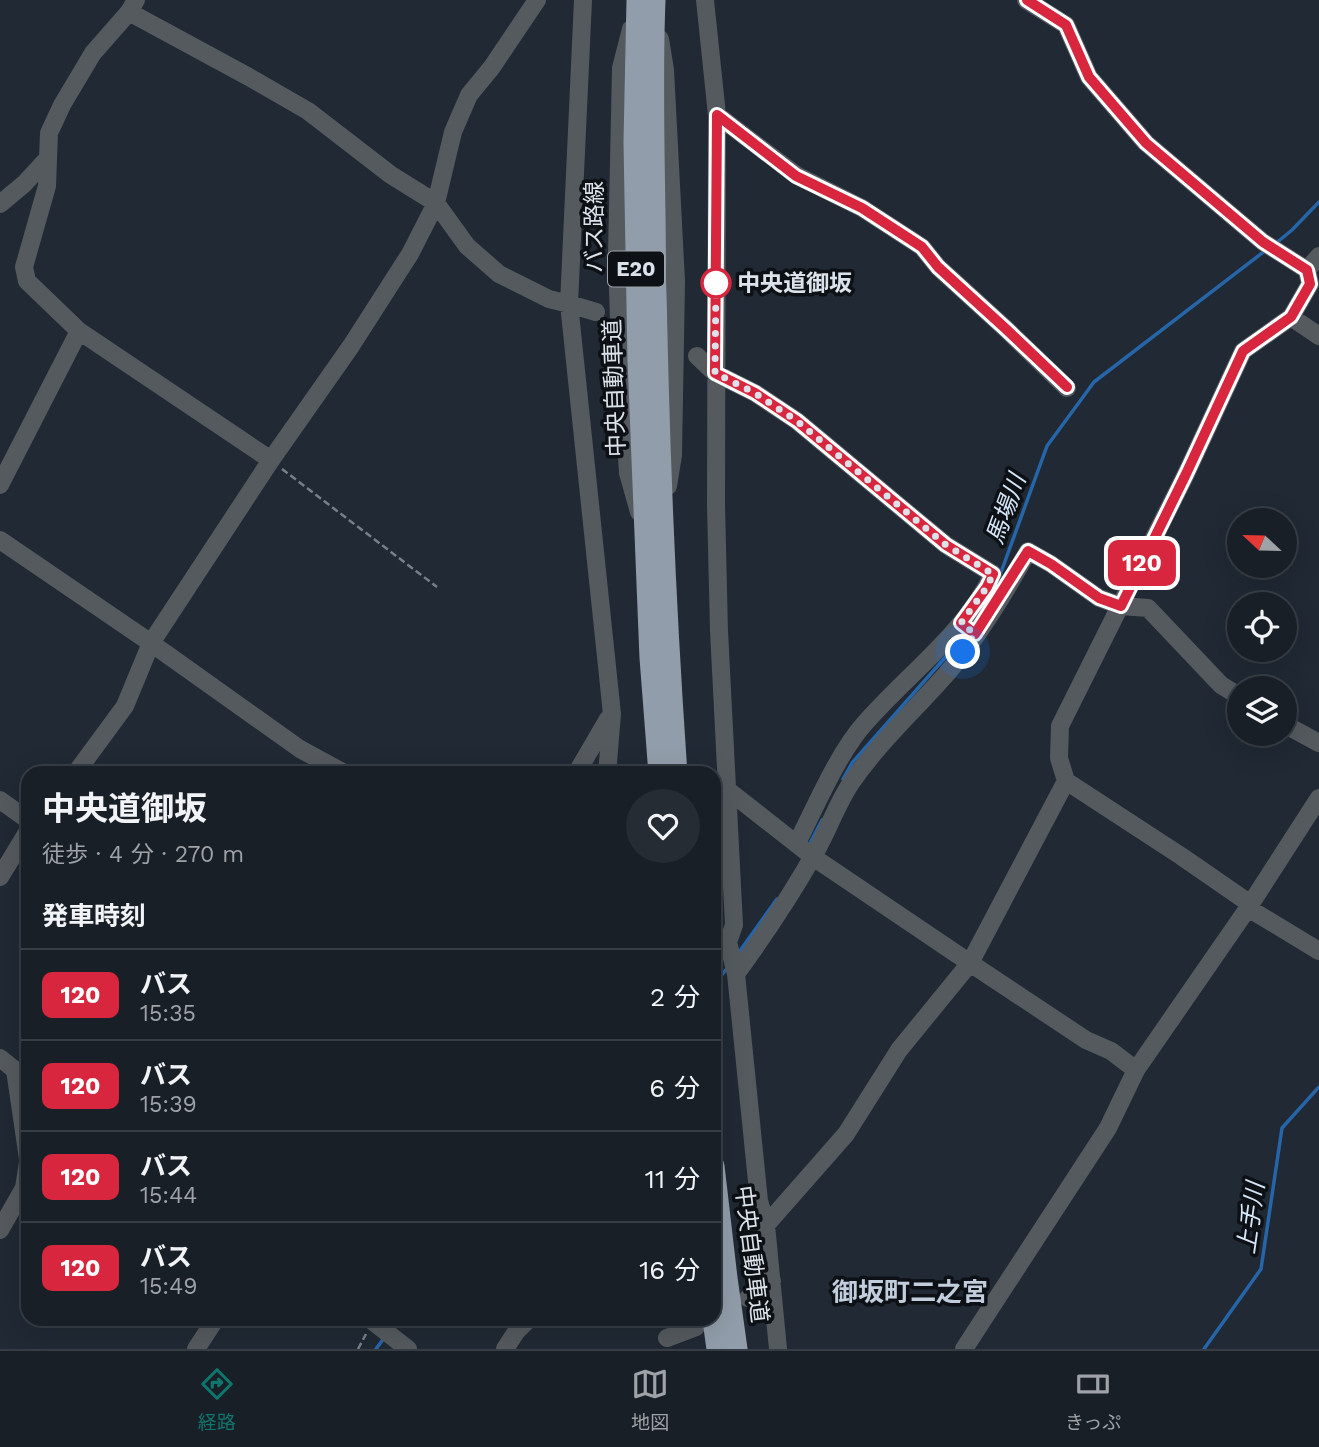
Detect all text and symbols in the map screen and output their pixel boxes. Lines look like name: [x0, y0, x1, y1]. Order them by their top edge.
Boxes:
street label: バス路線: [581, 181, 608, 273]
road number: E20: [608, 252, 664, 286]
marker: 中央道御坂: [701, 268, 731, 298]
place label: 中央道御坂: [737, 270, 852, 297]
street label: 中央自動車道: [599, 319, 630, 457]
water label: 馬場川: [981, 468, 1032, 548]
north arrow: [1227, 508, 1297, 578]
map controls: [1227, 508, 1297, 746]
line badge: 120: [1102, 540, 1182, 586]
text: 120: [1122, 549, 1162, 577]
button: locate: [1227, 592, 1297, 662]
your location: [945, 634, 980, 669]
button: layers: [1227, 676, 1297, 746]
text: 中央道御坂: [42, 789, 207, 828]
button: heart: [626, 789, 700, 863]
text: 徒歩 · 4 分 · 270 m: [42, 841, 244, 868]
text: 発車時刻: [42, 901, 146, 931]
text: バス: [140, 969, 192, 999]
text: 120: [60, 981, 101, 1009]
text: 2 分: [650, 982, 700, 1012]
text: 15:35: [140, 1000, 196, 1027]
text: バス: [140, 1060, 192, 1090]
text: 120: [60, 1072, 101, 1100]
text: 6 分: [649, 1073, 700, 1103]
text: 15:39: [140, 1091, 197, 1118]
text: バス: [140, 1151, 192, 1181]
text: 120: [60, 1163, 101, 1191]
text: 11 分: [645, 1164, 700, 1194]
water label: 上手川: [1232, 1177, 1270, 1256]
text: 15:44: [140, 1182, 197, 1209]
street label: 中央自動車道: [730, 1184, 773, 1324]
text: バス: [140, 1242, 192, 1272]
text: 120: [60, 1254, 101, 1282]
text: 16 分: [639, 1255, 700, 1285]
text: 15:49: [140, 1273, 197, 1300]
district label: 御坂町二之宮: [832, 1277, 988, 1307]
tab: 経路: [198, 1365, 236, 1434]
tab: 地図: [631, 1365, 669, 1434]
tab: きっぷ: [1065, 1365, 1121, 1434]

